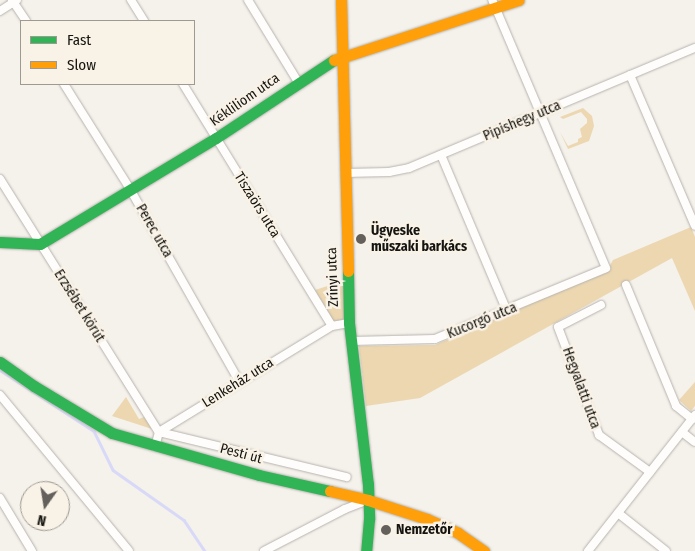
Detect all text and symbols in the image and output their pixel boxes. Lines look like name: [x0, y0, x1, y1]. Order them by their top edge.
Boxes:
legend: [20, 20, 195, 85]
text: Fast: [67, 31, 91, 49]
text: Slow: [67, 56, 96, 74]
street label: Kékliliom utca: [207, 70, 283, 130]
street label: Pipishegy utca: [481, 97, 563, 145]
street label: Tiszaörs utca: [230, 169, 284, 241]
street label: Perec utca: [132, 201, 176, 261]
place label: Ügyeske műszaki barkács: [371, 223, 467, 256]
marker: Ügyeske műszaki barkács: [355, 233, 367, 245]
street label: Zrínyi utca: [324, 247, 342, 307]
street label: Erzsébet körút: [50, 267, 108, 345]
street label: Kucorgó utca: [445, 299, 519, 343]
street label: Hegyalatti utca: [558, 345, 604, 431]
street label: Lenkeház utca: [199, 354, 277, 412]
street label: Pesti út: [218, 440, 264, 468]
north arrow: [20, 481, 70, 531]
text: N: [36, 511, 48, 529]
place label: Nemzetőr: [396, 522, 452, 538]
marker: Nemzetőr: [380, 524, 392, 536]

